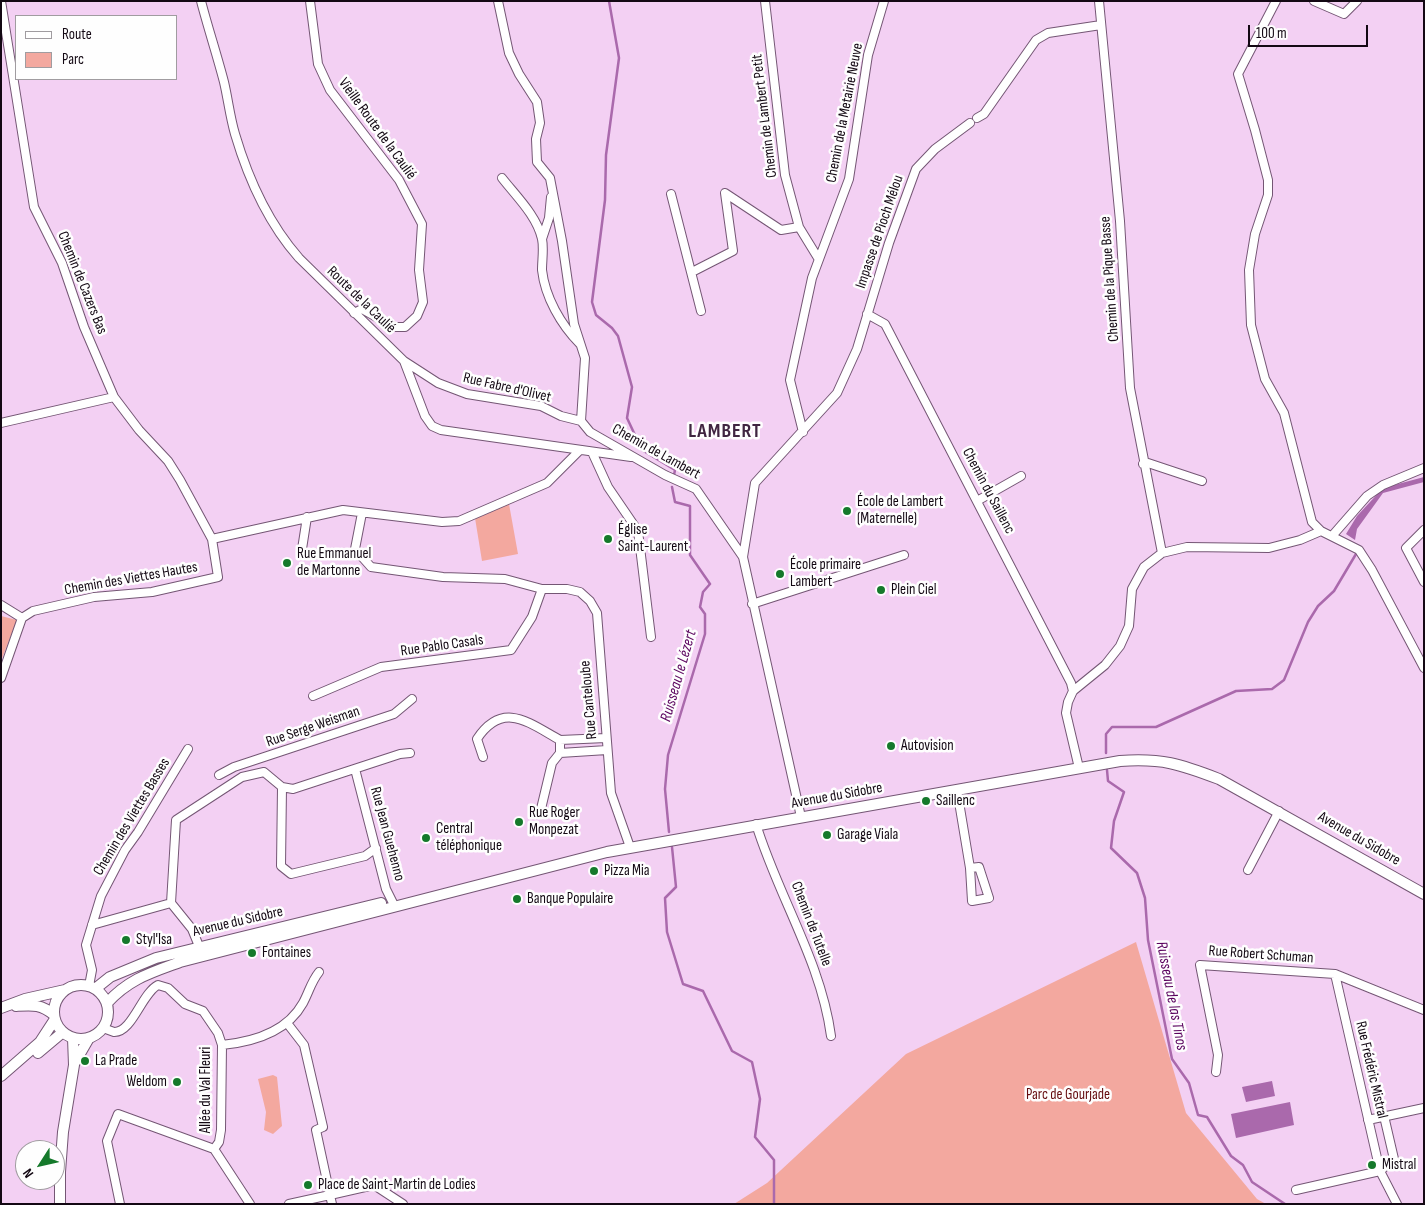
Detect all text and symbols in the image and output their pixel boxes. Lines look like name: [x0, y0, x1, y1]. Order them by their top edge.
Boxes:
legend: [15, 15, 178, 80]
scale bar: [1250, 15, 1370, 47]
text: 100 m: [1256, 24, 1287, 43]
text: Route: [62, 25, 92, 44]
street label: Chemin de la Metairie Neuve: [823, 42, 867, 184]
text: Parc: [62, 50, 84, 69]
street label: Chemin de Lambert Petit: [748, 53, 782, 179]
street label: Vieille Route de la Caulié: [334, 75, 420, 183]
street label: Impasse de Pioch Mélou: [852, 173, 908, 291]
street label: Chemin de la Pique Basse: [1097, 216, 1123, 342]
street label: Chemin de Cazers Bas: [53, 229, 111, 337]
street label: Route de la Caulié: [323, 263, 399, 337]
street label: Rue Fabre d'Olivet: [461, 369, 553, 407]
street label: Chemin de Lambert: [609, 420, 703, 484]
district label: LAMBERT: [687, 420, 763, 444]
street label: Chemin du Saillenc: [958, 445, 1018, 537]
place label: École de Lambert (Maternelle): [857, 493, 943, 528]
marker: École de Lambert (Maternelle): [841, 505, 853, 517]
place label: Église Saint-Laurent: [618, 521, 688, 556]
marker: Église Saint-Laurent: [602, 533, 614, 545]
place label: Rue Emmanuel de Martonne: [297, 545, 371, 580]
place label: École primaire Lambert: [790, 556, 861, 591]
marker: Rue Emmanuel de Martonne: [281, 557, 293, 569]
street label: Chemin des Viettes Hautes: [63, 558, 199, 600]
marker: École primaire Lambert: [774, 568, 786, 580]
place label: Plein Ciel: [891, 581, 937, 599]
marker: Plein Ciel: [875, 584, 887, 596]
water label: Ruisseau le Lézert: [657, 628, 701, 724]
street label: Rue Pablo Casals: [400, 631, 484, 661]
street label: Rue Canteloube: [577, 660, 601, 740]
street label: Rue Serge Weisman: [264, 703, 362, 751]
place label: Autovision: [901, 737, 954, 755]
marker: Autovision: [885, 740, 897, 752]
street label: Chemin des Viettes Basses: [90, 755, 174, 879]
street label: Avenue du Sidobre: [790, 779, 884, 813]
street label: Rue Jean Guehenno: [366, 785, 408, 883]
place label: Saillenc: [936, 792, 975, 810]
marker: Saillenc: [920, 795, 932, 807]
place label: Rue Roger Monpezat: [529, 804, 580, 839]
street label: Avenue du Sidobre: [1315, 808, 1403, 870]
marker: Rue Roger Monpezat: [513, 816, 525, 828]
place label: Central téléphonique: [436, 820, 502, 855]
place label: Garage Viala: [837, 826, 898, 844]
marker: Garage Viala: [821, 829, 833, 841]
marker: Central téléphonique: [420, 832, 432, 844]
place label: Pizza Mia: [604, 862, 650, 880]
marker: Pizza Mia: [588, 865, 600, 877]
street label: Chemin de Tutelle: [787, 879, 835, 969]
place label: Banque Populaire: [527, 890, 613, 908]
marker: Banque Populaire: [511, 893, 523, 905]
street label: Avenue du Sidobre: [191, 903, 285, 941]
place label: Styl'Isa: [136, 931, 172, 949]
marker: Styl'Isa: [120, 934, 132, 946]
water label: Ruisseau de las Tinos: [1151, 940, 1191, 1052]
street label: Rue Robert Schuman: [1208, 942, 1314, 968]
place label: Fontaines: [262, 944, 311, 962]
marker: Fontaines: [246, 947, 258, 959]
street label: Rue Frédéric Mistral: [1351, 1020, 1391, 1120]
street label: Allée du Val Fleuri: [197, 1047, 215, 1133]
place label: La Prade: [95, 1052, 137, 1070]
marker: La Prade: [79, 1055, 91, 1067]
place label: Weldom: [127, 1073, 167, 1091]
marker: Weldom: [171, 1076, 183, 1088]
park label: Parc de Gourjade: [1026, 1086, 1110, 1104]
north arrow: [15, 1140, 65, 1190]
place label: Mistral: [1382, 1156, 1416, 1174]
marker: Mistral: [1366, 1159, 1378, 1171]
text: N: [19, 1165, 37, 1181]
place label: Place de Saint-Martin de Lodies: [318, 1176, 476, 1194]
marker: Place de Saint-Martin de Lodies: [302, 1179, 314, 1191]

